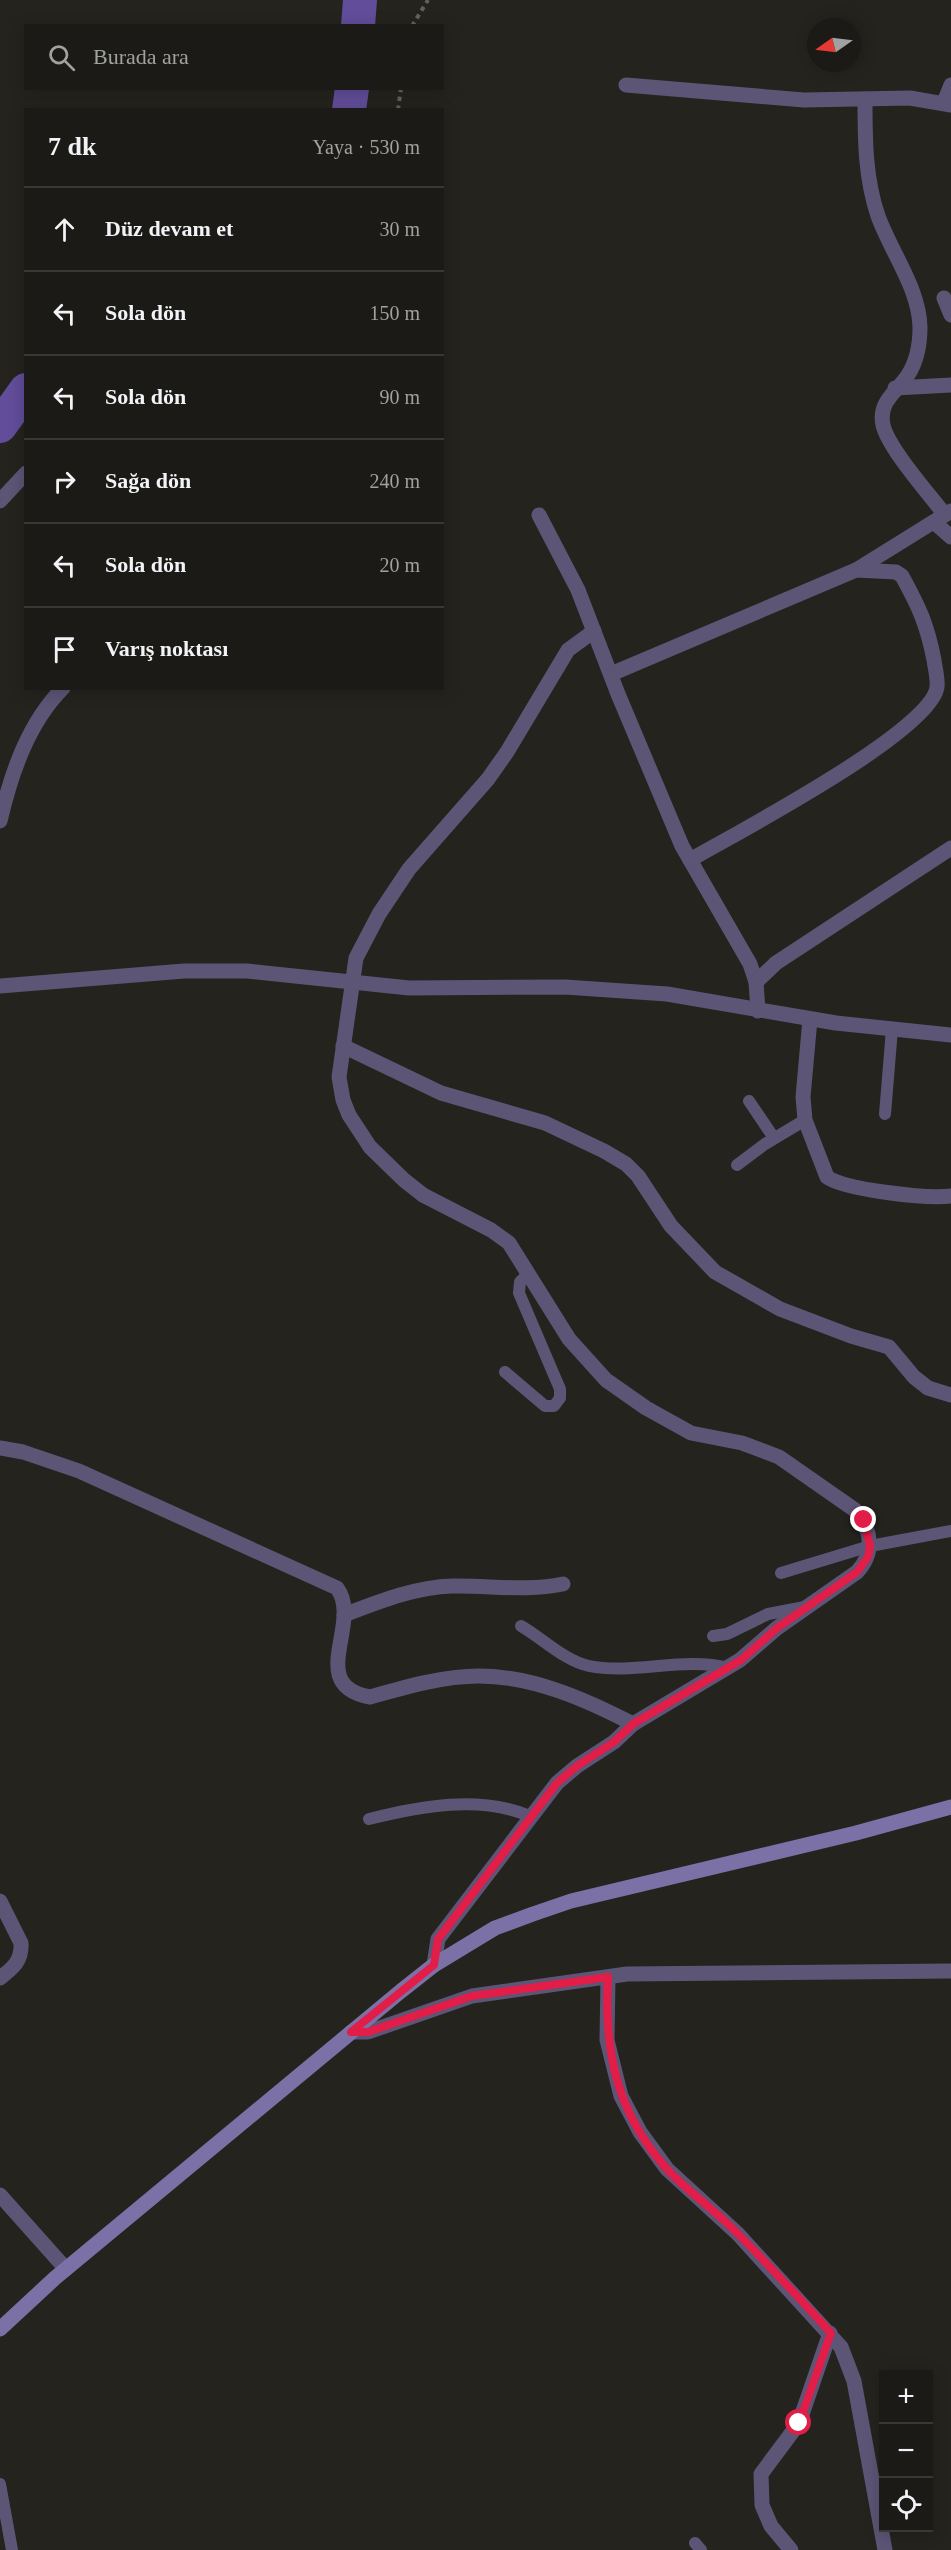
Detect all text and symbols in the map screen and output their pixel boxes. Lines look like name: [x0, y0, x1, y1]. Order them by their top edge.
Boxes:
north arrow: [807, 18, 861, 72]
search box: [24, 24, 444, 90]
icon: search: [45, 41, 78, 74]
text: Burada ara: [93, 44, 189, 69]
text: 7 dk: [48, 132, 96, 161]
text: Yaya · 530 m: [313, 136, 420, 158]
icon: ahead: [48, 213, 81, 246]
text: Düz devam et: [105, 216, 233, 241]
text: 30 m: [379, 218, 420, 240]
icon: left: [48, 297, 81, 330]
text: Sola dön: [105, 300, 186, 325]
text: 150 m: [369, 302, 420, 324]
icon: left: [48, 381, 81, 414]
text: Sola dön: [105, 384, 186, 409]
text: 90 m: [379, 386, 420, 408]
icon: right: [48, 465, 81, 498]
text: Sağa dön: [105, 468, 191, 493]
text: 240 m: [369, 470, 420, 492]
icon: left: [48, 549, 81, 582]
text: Sola dön: [105, 552, 186, 577]
text: 20 m: [379, 554, 420, 576]
icon: arrive: [48, 633, 81, 666]
text: Varış noktası: [105, 636, 228, 661]
route end: [850, 1506, 876, 1532]
map controls: [879, 2370, 933, 2532]
button: +: [879, 2370, 933, 2424]
route start: [785, 2409, 811, 2435]
button: −: [879, 2424, 933, 2478]
button: locate: [879, 2478, 933, 2532]

